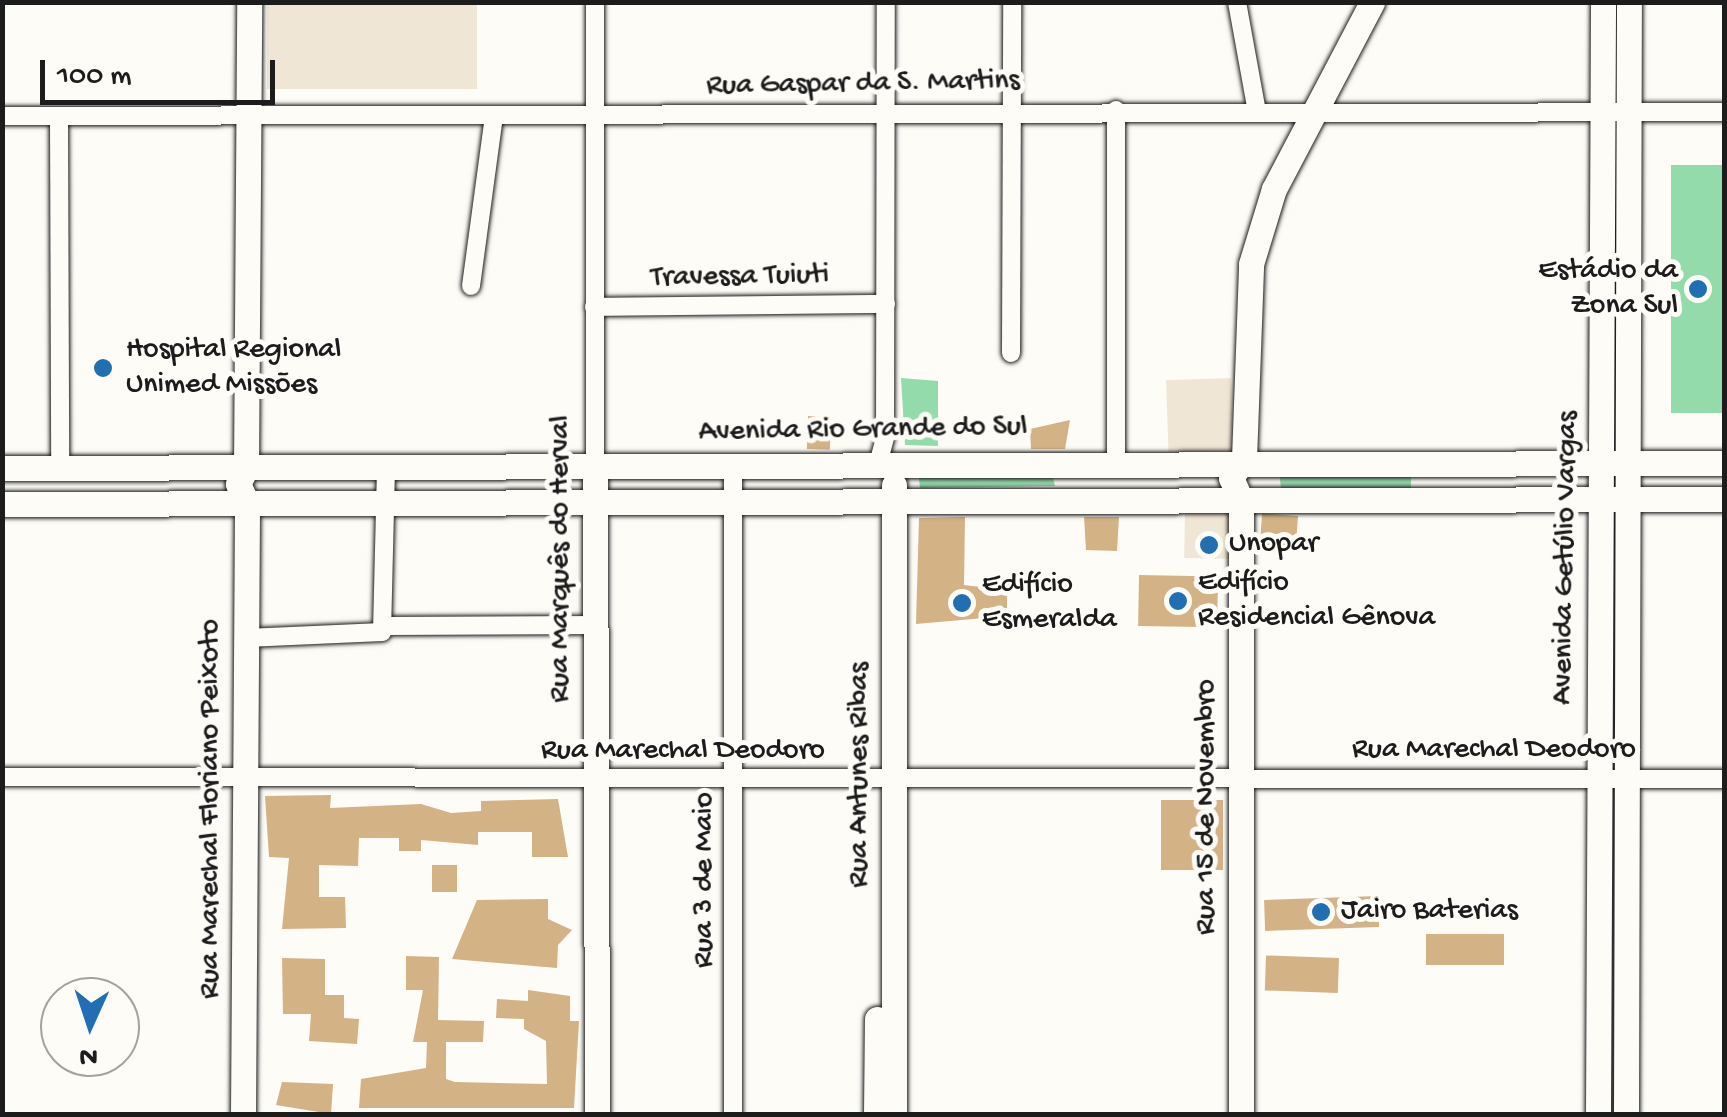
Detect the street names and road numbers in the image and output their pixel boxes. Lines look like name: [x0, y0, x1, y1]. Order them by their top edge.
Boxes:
street label: Rua Gaspar da S. Martins: [706, 64, 1020, 106]
street label: Travessa Tuiuti: [651, 258, 829, 298]
street label: Avenida Rio Grande do Sul: [698, 410, 1028, 452]
street label: Avenida Getúlio Vargas: [1546, 411, 1588, 705]
street label: Rua Marquês do Herval: [544, 415, 580, 703]
street label: Rua Marechal Floriano Peixoto: [194, 619, 230, 999]
street label: Rua Antunes Ribas: [843, 662, 879, 888]
street label: Rua 15 de Novembro: [1190, 679, 1226, 935]
street label: Rua Marechal Deodoro: [1352, 733, 1636, 769]
street label: Rua Marechal Deodoro: [541, 734, 825, 770]
street label: Rua 3 de Maio: [688, 792, 724, 968]

